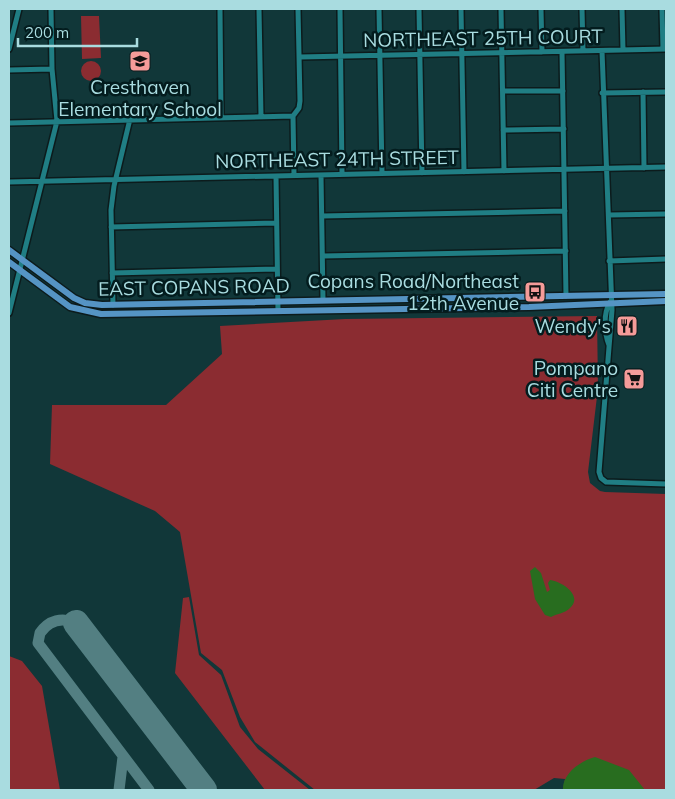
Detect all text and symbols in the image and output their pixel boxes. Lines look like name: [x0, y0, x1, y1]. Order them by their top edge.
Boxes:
scale bar: [18, 15, 136, 47]
text: 200 m: [25, 23, 69, 42]
street label: NORTHEAST 25TH COURT: [363, 24, 603, 52]
school or university icon: Cresthaven Elementary School: [128, 49, 152, 73]
place label: Cresthaven Elementary School: [58, 75, 222, 121]
street label: NORTHEAST 24TH STREET: [215, 145, 460, 173]
place label: Copans Road/Northeast 12th Avenue: [308, 269, 519, 315]
street label: EAST COPANS ROAD: [98, 273, 290, 301]
bus stop icon: Copans Road/Northeast 12th Avenue: [523, 280, 547, 304]
place label: Wendy's: [534, 314, 611, 338]
restaurant icon: Wendy's: [615, 314, 639, 338]
place label: Pompano Citi Centre: [527, 356, 618, 402]
supermarket icon: Pompano Citi Centre: [622, 367, 646, 391]

